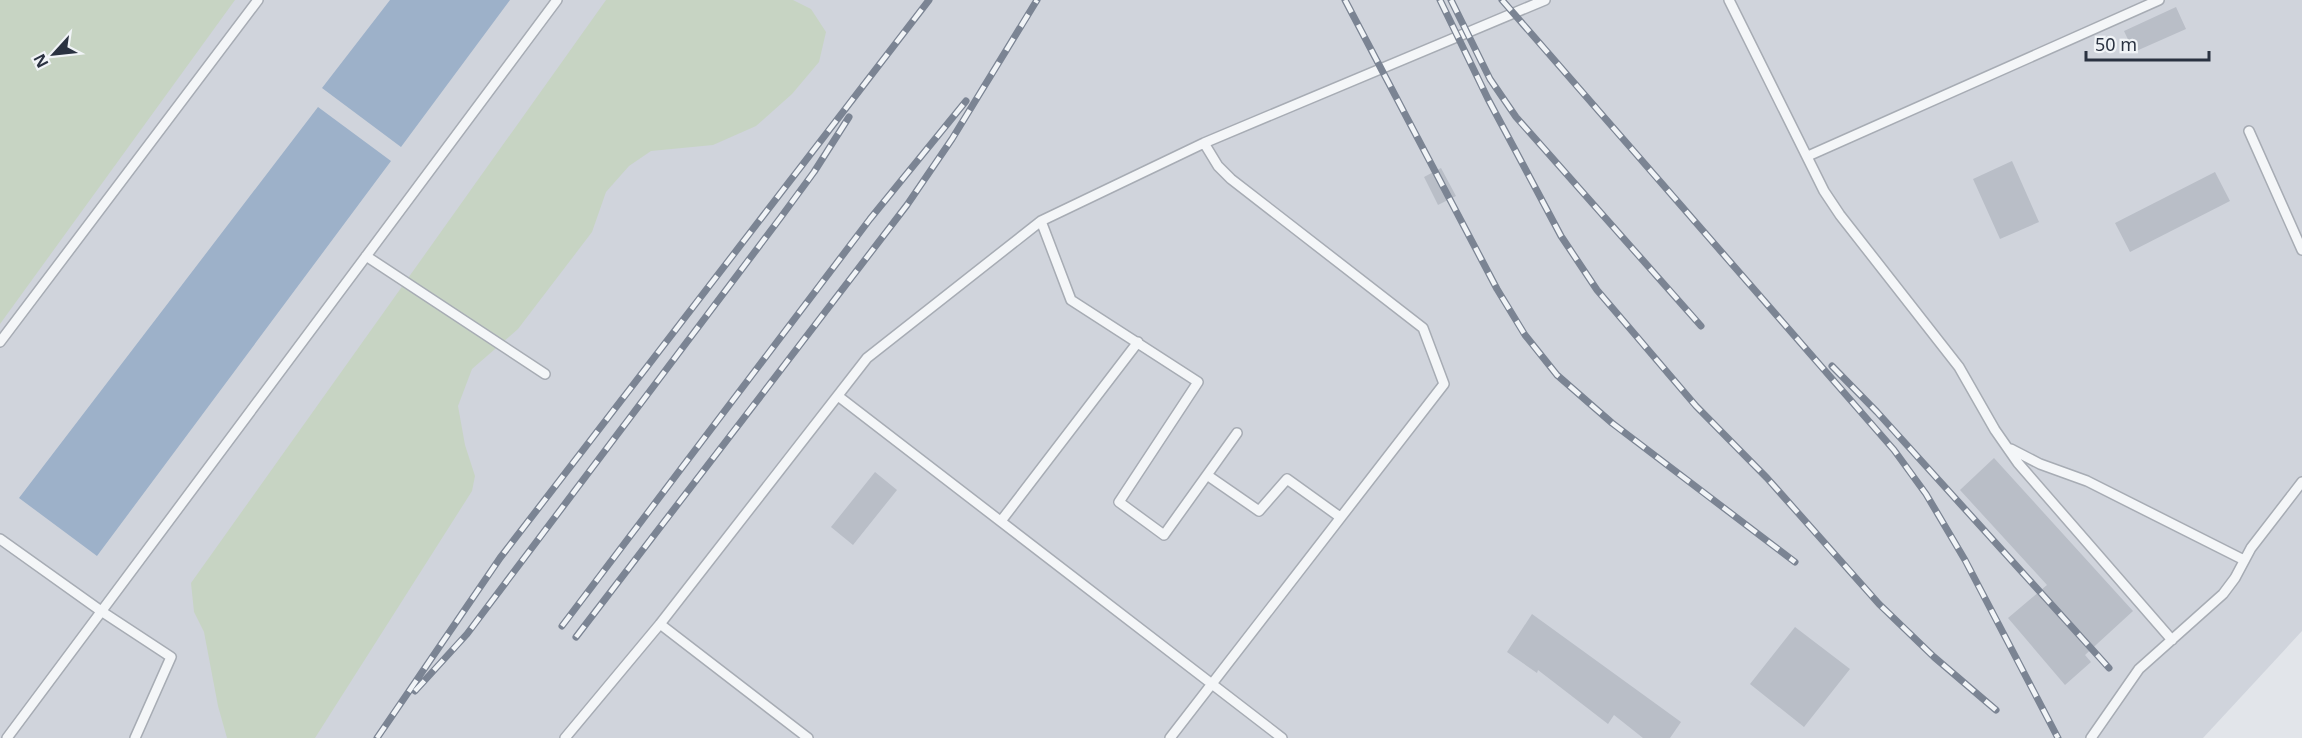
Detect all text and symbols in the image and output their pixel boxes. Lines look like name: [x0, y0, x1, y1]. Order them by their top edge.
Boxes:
north arrow: [24, 24, 84, 84]
scale bar: [2086, 24, 2209, 62]
text: 50 m: [2095, 32, 2137, 56]
text: N: [28, 50, 53, 72]

